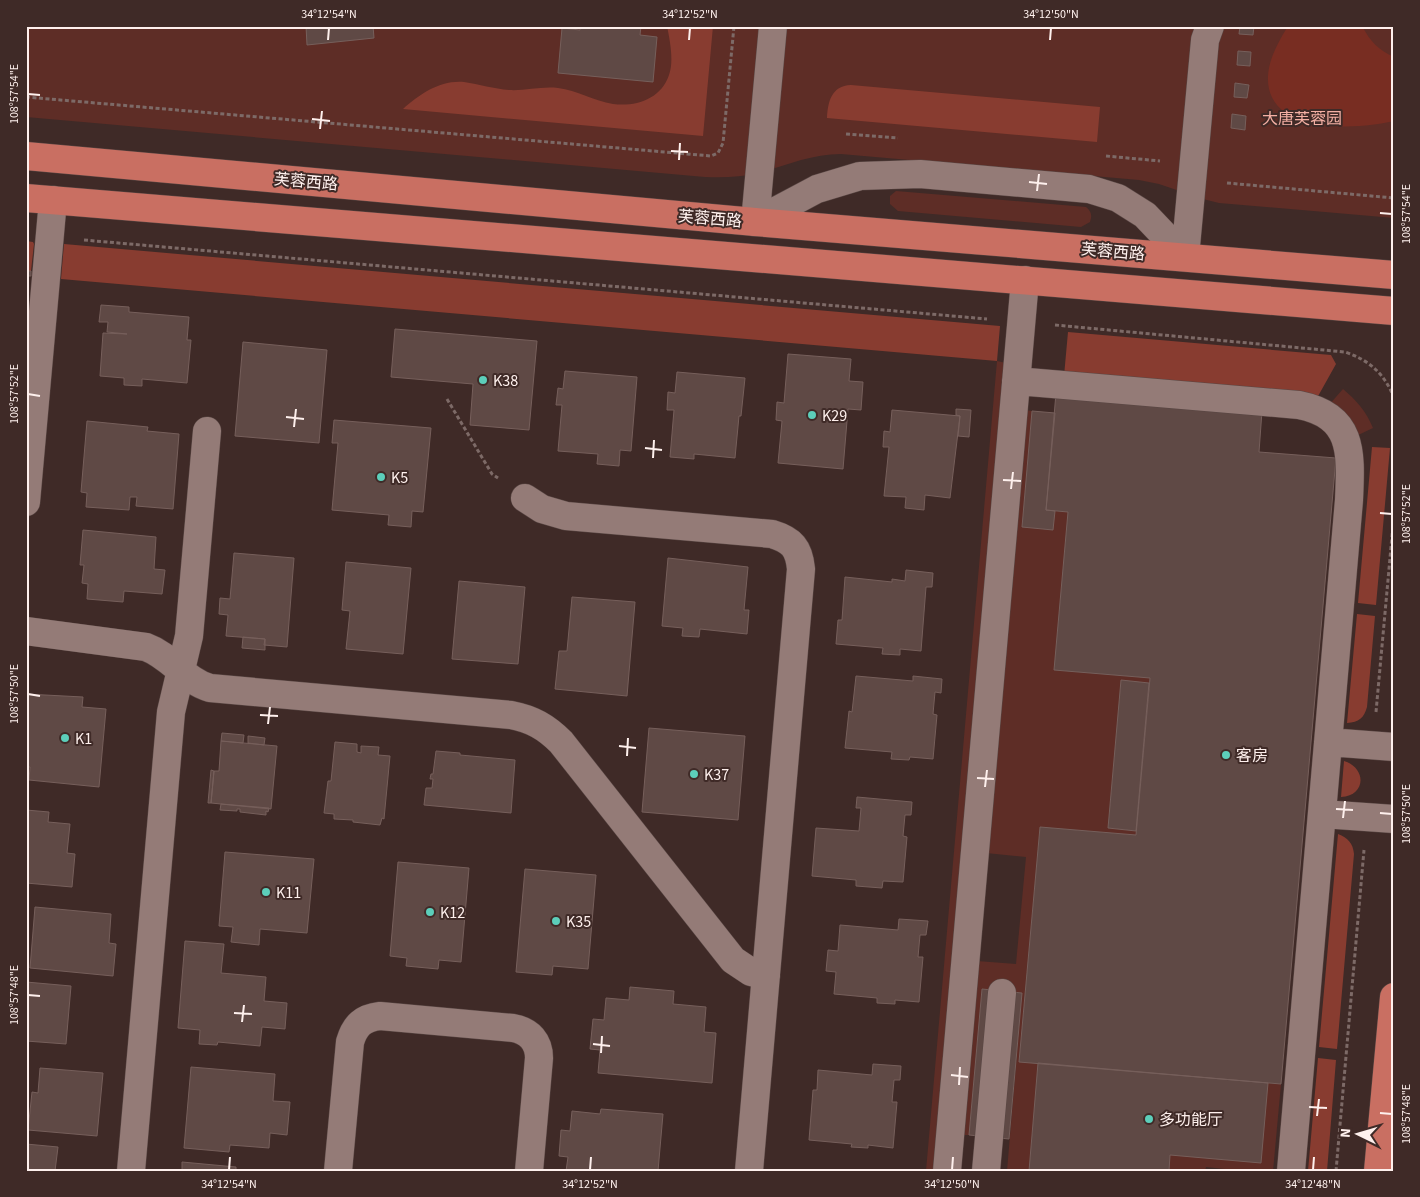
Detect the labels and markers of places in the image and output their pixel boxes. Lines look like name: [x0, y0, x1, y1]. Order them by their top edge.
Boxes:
place label: K38: [493, 370, 518, 392]
marker: K38: [477, 374, 489, 386]
place label: K29: [822, 405, 847, 427]
marker: K29: [806, 409, 818, 421]
place label: K5: [391, 467, 408, 489]
marker: K5: [375, 471, 387, 483]
place label: K1: [75, 728, 92, 750]
marker: K1: [59, 732, 71, 744]
place label: 客房: [1236, 745, 1268, 767]
marker: 客房: [1220, 749, 1232, 761]
place label: K37: [704, 764, 729, 786]
marker: K37: [688, 768, 700, 780]
place label: K11: [276, 882, 301, 904]
marker: K11: [260, 886, 272, 898]
place label: K12: [440, 902, 465, 924]
marker: K12: [424, 906, 436, 918]
place label: K35: [566, 911, 591, 933]
marker: K35: [550, 915, 562, 927]
place label: 多功能厅: [1159, 1109, 1223, 1131]
marker: 多功能厅: [1143, 1113, 1155, 1125]

